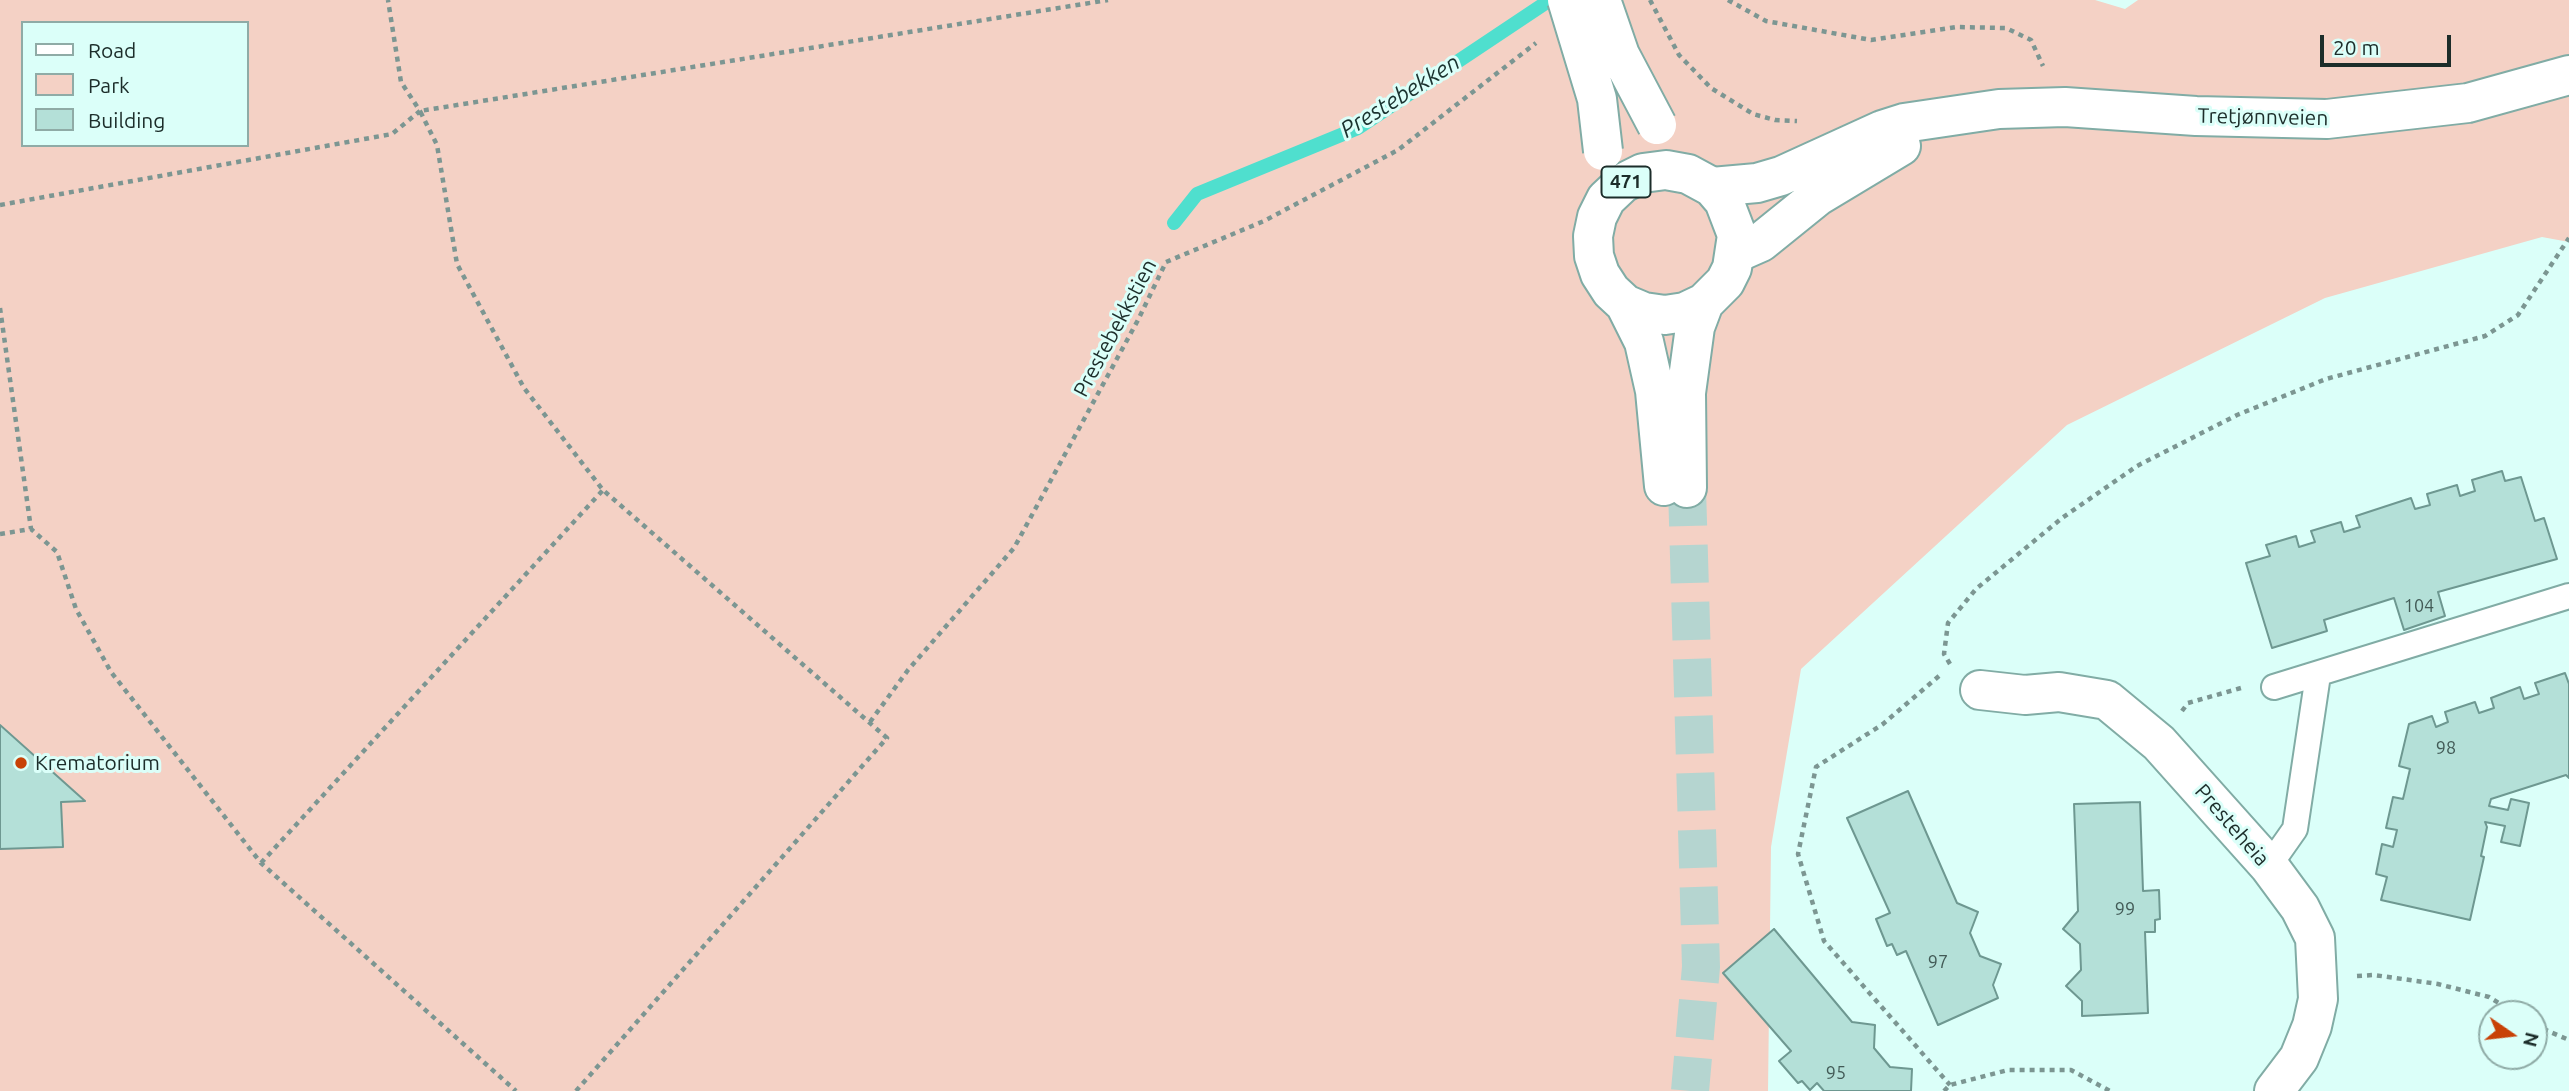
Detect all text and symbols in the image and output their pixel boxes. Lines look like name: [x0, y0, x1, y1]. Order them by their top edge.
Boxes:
legend: [21, 21, 248, 147]
scale bar: [2324, 21, 2455, 65]
text: 20 m: [2333, 35, 2380, 59]
text: Road: [88, 38, 136, 62]
water label: Prestebekken: [1335, 48, 1465, 144]
text: Park: [88, 73, 130, 97]
street label: Tretjønnveien: [2198, 103, 2328, 131]
text: Building: [88, 108, 165, 132]
road number: 471: [1602, 166, 1650, 198]
street label: Prestebekkstien: [1068, 255, 1162, 401]
house number: 104: [2404, 595, 2434, 617]
house number: 98: [2436, 737, 2456, 759]
place label: Krematorium: [35, 750, 160, 776]
marker: Krematorium: [13, 755, 29, 771]
street label: Presteheia: [2190, 779, 2274, 871]
house number: 99: [2115, 898, 2135, 920]
house number: 97: [1928, 951, 1948, 973]
north arrow: [2478, 1000, 2548, 1070]
text: N: [2519, 1030, 2544, 1049]
house number: 95: [1826, 1062, 1846, 1084]

